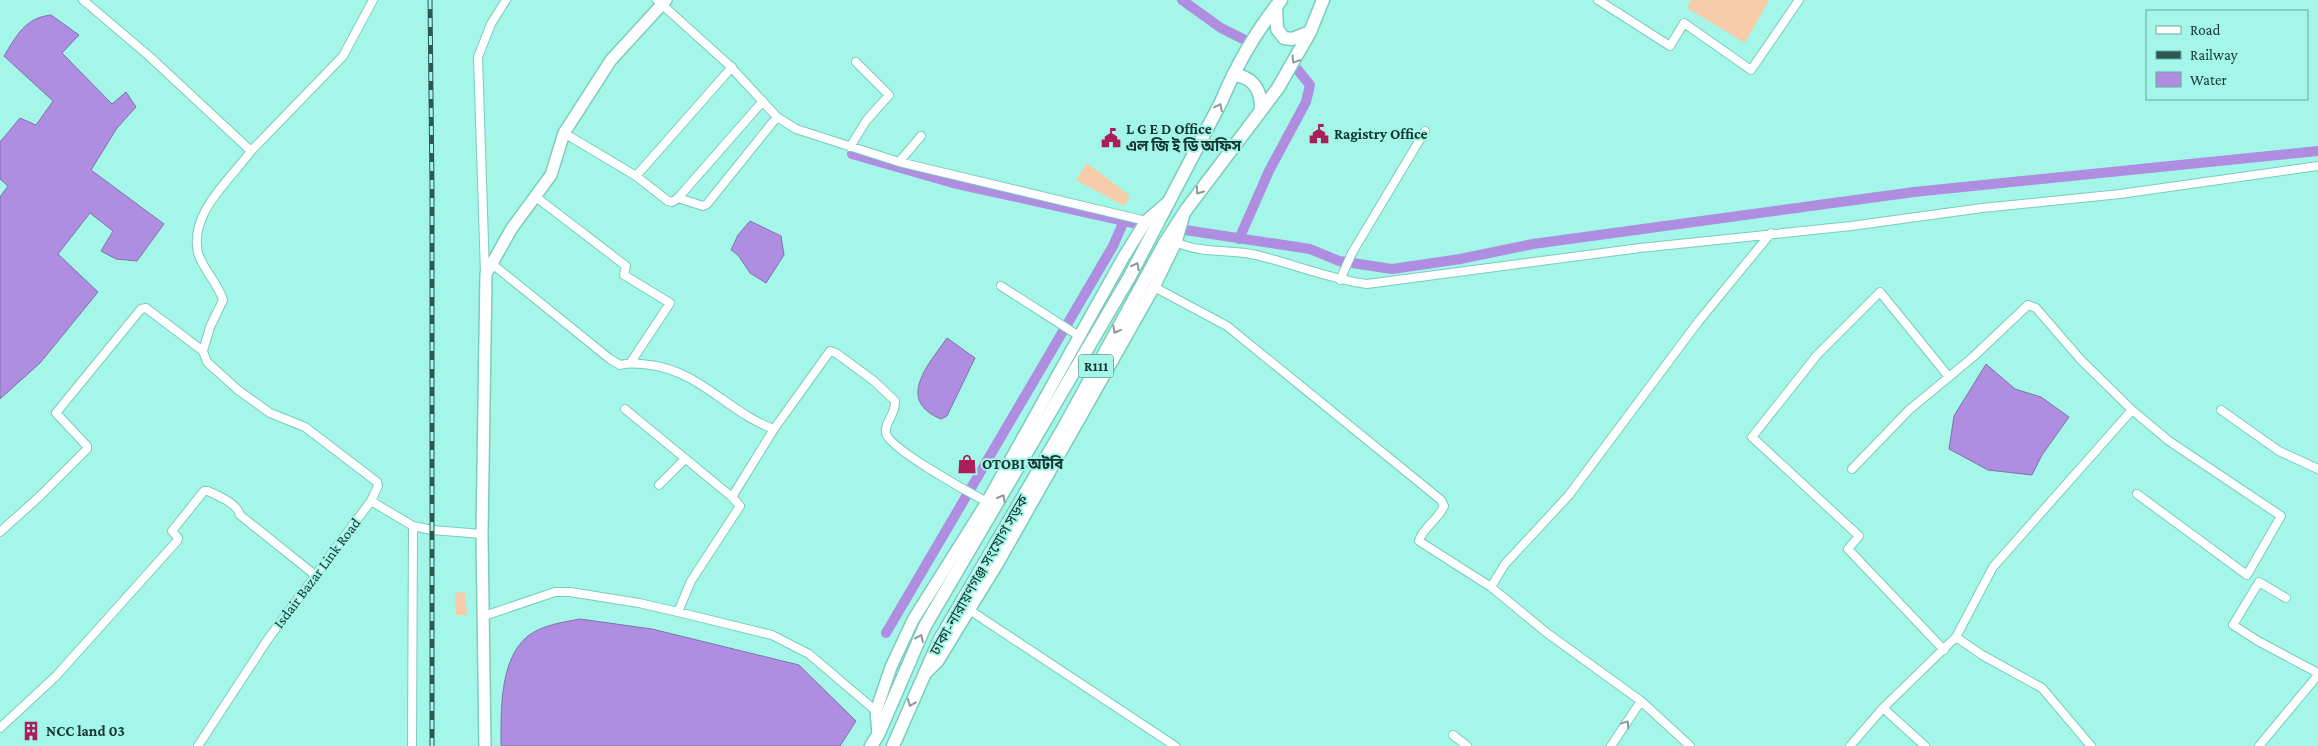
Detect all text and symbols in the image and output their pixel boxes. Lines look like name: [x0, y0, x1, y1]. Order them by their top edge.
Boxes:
legend: [2146, 10, 2308, 100]
text: Road: [2190, 22, 2221, 38]
text: Railway: [2190, 47, 2238, 64]
one-way arrow: [1292, 55, 1302, 64]
text: Water: [2190, 72, 2227, 88]
one-way arrow: [1213, 103, 1223, 112]
place label: L G E D Office এল জি ই ডি অফিস: [1126, 121, 1242, 154]
public building icon: Ragistry Office: [1308, 123, 1330, 145]
place label: Ragistry Office: [1334, 126, 1428, 142]
public building icon: L G E D Office এল জি ই ডি অফিস: [1100, 127, 1122, 149]
one-way arrow: [1197, 185, 1205, 194]
one-way arrow: [1130, 263, 1140, 272]
one-way arrow: [1112, 325, 1122, 334]
road number: R111: [1078, 354, 1114, 378]
shop icon: OTOBI অটবি: [956, 453, 978, 475]
place label: OTOBI অটবি: [982, 455, 1064, 472]
street label: ঢাকা-নারায়ণগঞ্জ সংযোগ সড়ক: [926, 492, 1032, 659]
one-way arrow: [996, 494, 1006, 503]
street label: Isdair Bazar Link Road: [270, 515, 364, 631]
one-way arrow: [913, 634, 924, 643]
one-way arrow: [907, 698, 918, 707]
building icon: NCC land 03: [20, 720, 42, 742]
one-way arrow: [1620, 720, 1629, 729]
place label: NCC land 03: [46, 723, 125, 739]

